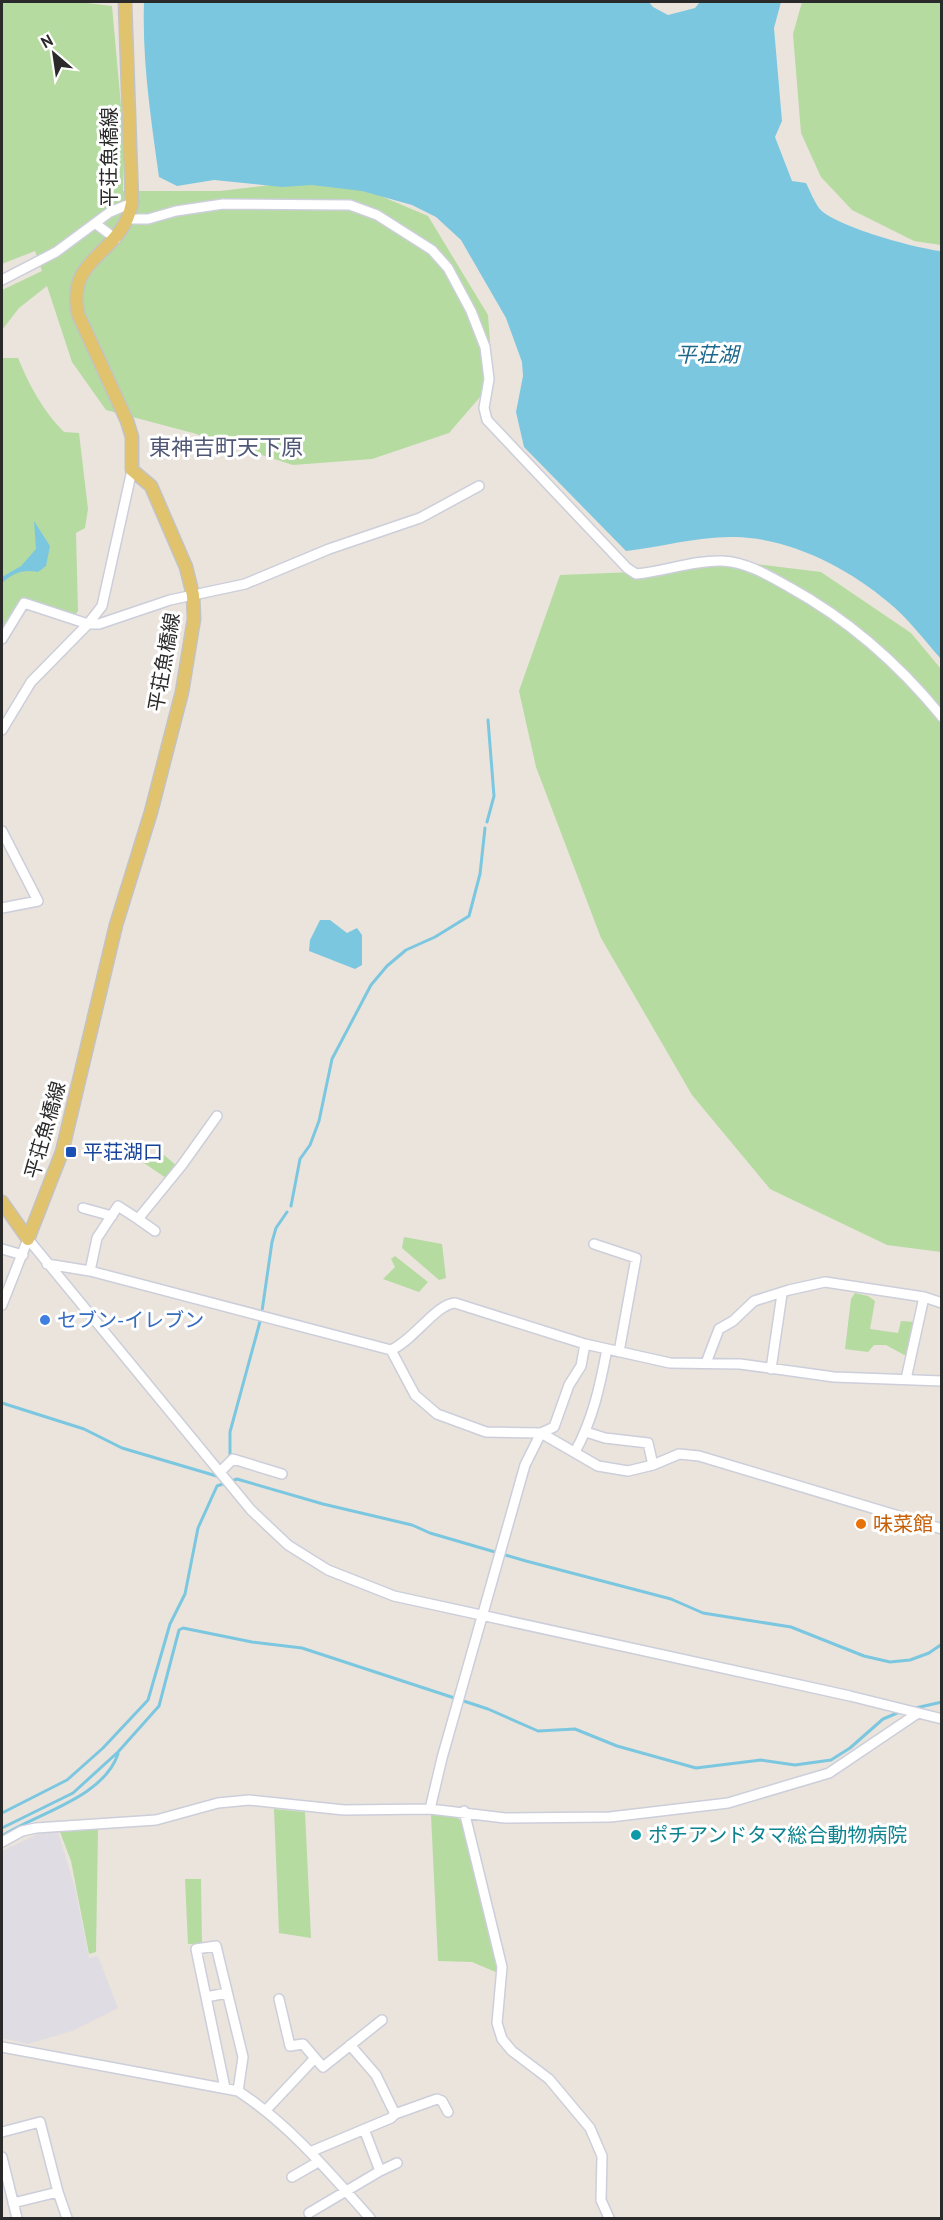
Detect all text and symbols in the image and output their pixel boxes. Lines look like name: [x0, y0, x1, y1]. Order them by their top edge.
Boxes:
north arrow: [24, 24, 84, 84]
text: N: [37, 30, 56, 52]
street label: 平荘魚橋線: [96, 107, 122, 207]
water label: 平荘湖: [676, 341, 741, 368]
district label: 東神吉町天下原: [149, 433, 303, 461]
street label: 平荘魚橋線: [143, 611, 185, 713]
street label: 平荘魚橋線: [19, 1078, 71, 1182]
place label: 平荘湖口: [83, 1139, 163, 1165]
marker: 平荘湖口: [64, 1145, 78, 1159]
place label: セブン-イレブン: [57, 1307, 204, 1333]
marker: セブン-イレブン: [38, 1313, 52, 1327]
place label: 味菜館: [873, 1511, 933, 1537]
marker: 味菜館: [854, 1517, 868, 1531]
place label: ポチアンドタマ総合動物病院: [648, 1822, 907, 1848]
marker: ポチアンドタマ総合動物病院: [629, 1828, 643, 1842]

